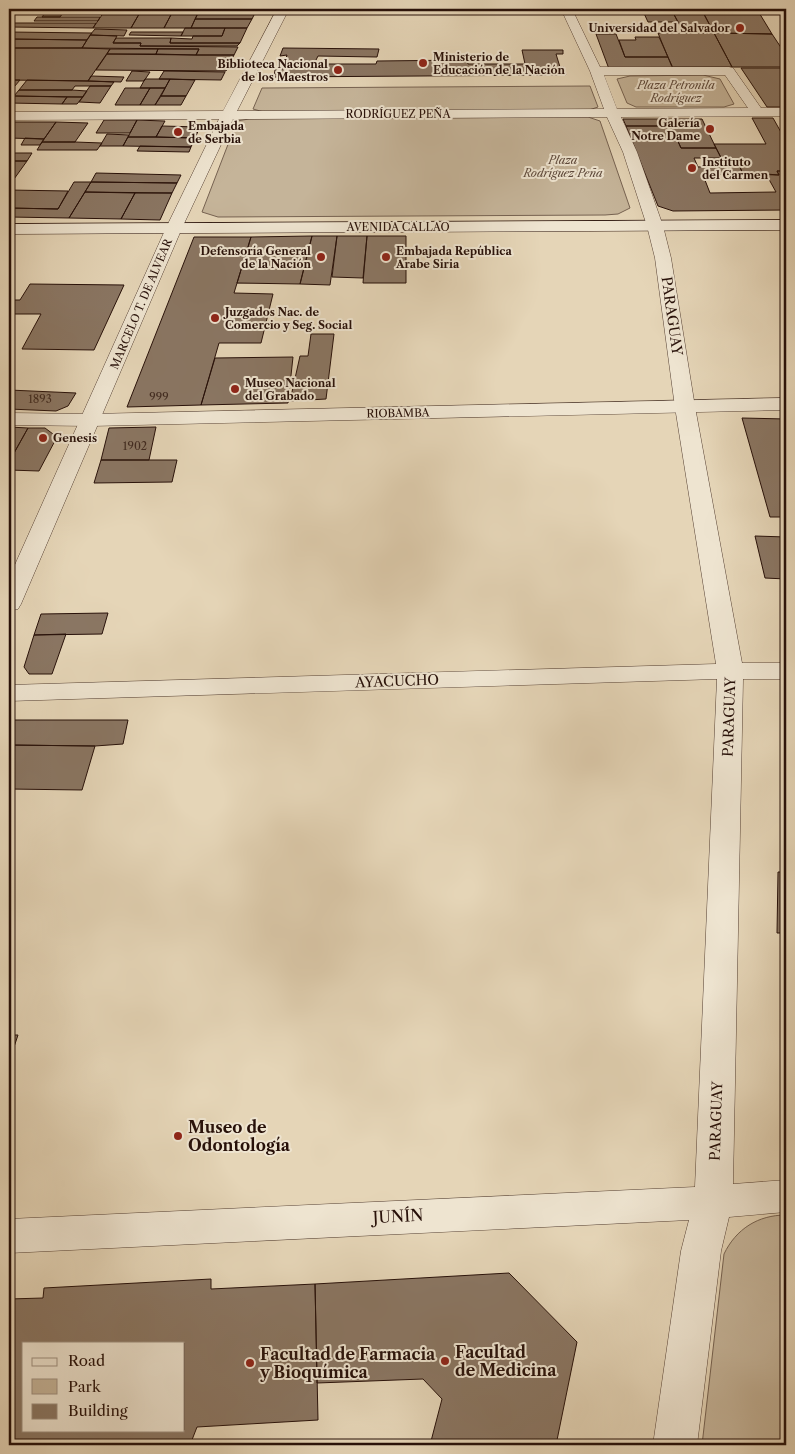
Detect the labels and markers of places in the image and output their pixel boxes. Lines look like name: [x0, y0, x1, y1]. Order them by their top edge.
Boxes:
place label: Universidad del Salvador: [588, 21, 731, 35]
marker: Universidad del Salvador: [734, 22, 746, 34]
place label: Ministerio de Educación de la Nación: [433, 50, 565, 77]
place label: Biblioteca Nacional de los Maestros: [217, 57, 328, 84]
marker: Ministerio de Educación de la Nación: [417, 57, 429, 69]
marker: Biblioteca Nacional de los Maestros: [332, 64, 344, 76]
place label: Galería Notre Dame: [631, 116, 701, 143]
place label: Embajada de Serbia: [188, 119, 245, 146]
marker: Galería Notre Dame: [704, 123, 716, 135]
marker: Embajada de Serbia: [172, 126, 184, 138]
place label: Instituto del Carmen: [702, 155, 769, 182]
marker: Instituto del Carmen: [686, 162, 698, 174]
place label: Defensoría General de la Nación: [200, 244, 311, 271]
place label: Embajada República Arabe Siria: [395, 244, 512, 271]
marker: Defensoría General de la Nación: [315, 251, 327, 263]
marker: Embajada República Arabe Siria: [380, 251, 392, 263]
place label: Juzgados Nac. de Comercio y Seg. Social: [223, 305, 352, 332]
marker: Juzgados Nac. de Comercio y Seg. Social: [209, 312, 221, 324]
place label: Museo Nacional del Grabado: [245, 376, 336, 403]
marker: Museo Nacional del Grabado: [229, 383, 241, 395]
place label: Genesis: [53, 431, 97, 445]
marker: Genesis: [37, 432, 49, 444]
place label: Museo de Odontología: [188, 1117, 291, 1155]
marker: Museo de Odontología: [172, 1130, 184, 1142]
place label: Facultad de Medicina: [455, 1342, 557, 1380]
place label: Facultad de Farmacia y Bioquímica: [259, 1344, 436, 1382]
marker: Facultad de Medicina: [439, 1355, 451, 1367]
marker: Facultad de Farmacia y Bioquímica: [244, 1357, 256, 1369]

